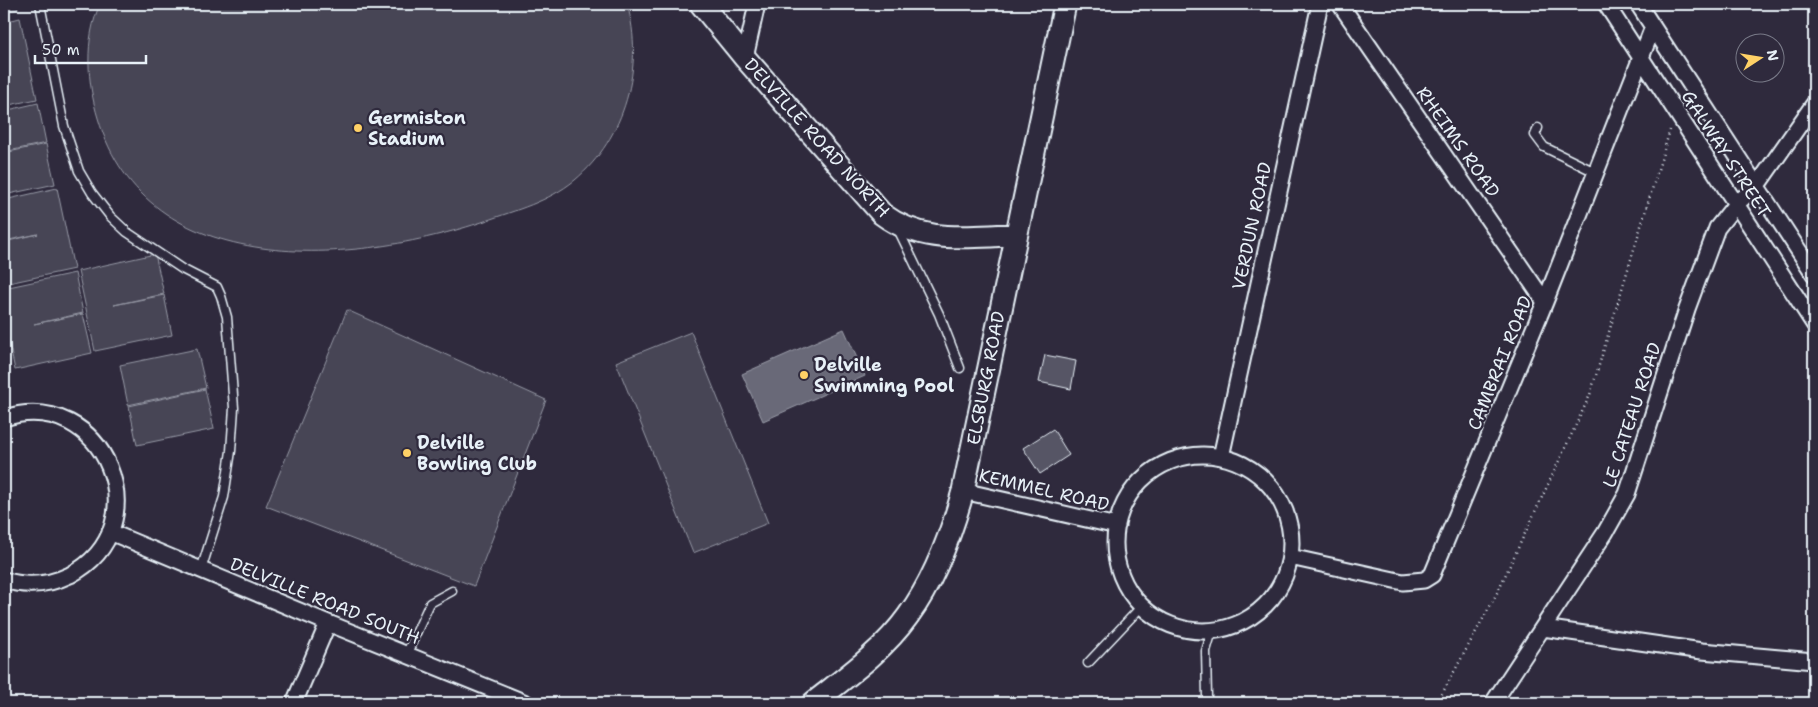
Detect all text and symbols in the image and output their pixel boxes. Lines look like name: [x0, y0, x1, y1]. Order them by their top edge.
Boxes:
scale bar: [35, 32, 146, 64]
north arrow: [1736, 32, 1786, 82]
text: 50 m: [42, 40, 80, 60]
text: N: [1763, 48, 1783, 63]
street label: DELVILLE ROAD NORTH: [739, 53, 895, 223]
street label: RHEIMS ROAD: [1411, 82, 1505, 202]
street label: GALWAY STREET: [1676, 86, 1776, 222]
place label: Germiston Stadium: [368, 106, 466, 151]
marker: Germiston Stadium: [352, 122, 364, 134]
street label: VERDUN ROAD: [1227, 160, 1277, 292]
street label: CAMBRAI ROAD: [1462, 292, 1538, 434]
street label: ELSBURG ROAD: [961, 309, 1011, 447]
street label: LE CATEAU ROAD: [1597, 339, 1667, 491]
place label: Delville Swimming Pool: [814, 353, 954, 398]
marker: Delville Swimming Pool: [798, 369, 810, 381]
place label: Delville Bowling Club: [417, 431, 537, 476]
marker: Delville Bowling Club: [401, 447, 413, 459]
street label: KEMMEL ROAD: [976, 463, 1112, 517]
street label: DELVILLE ROAD SOUTH: [226, 552, 424, 650]

